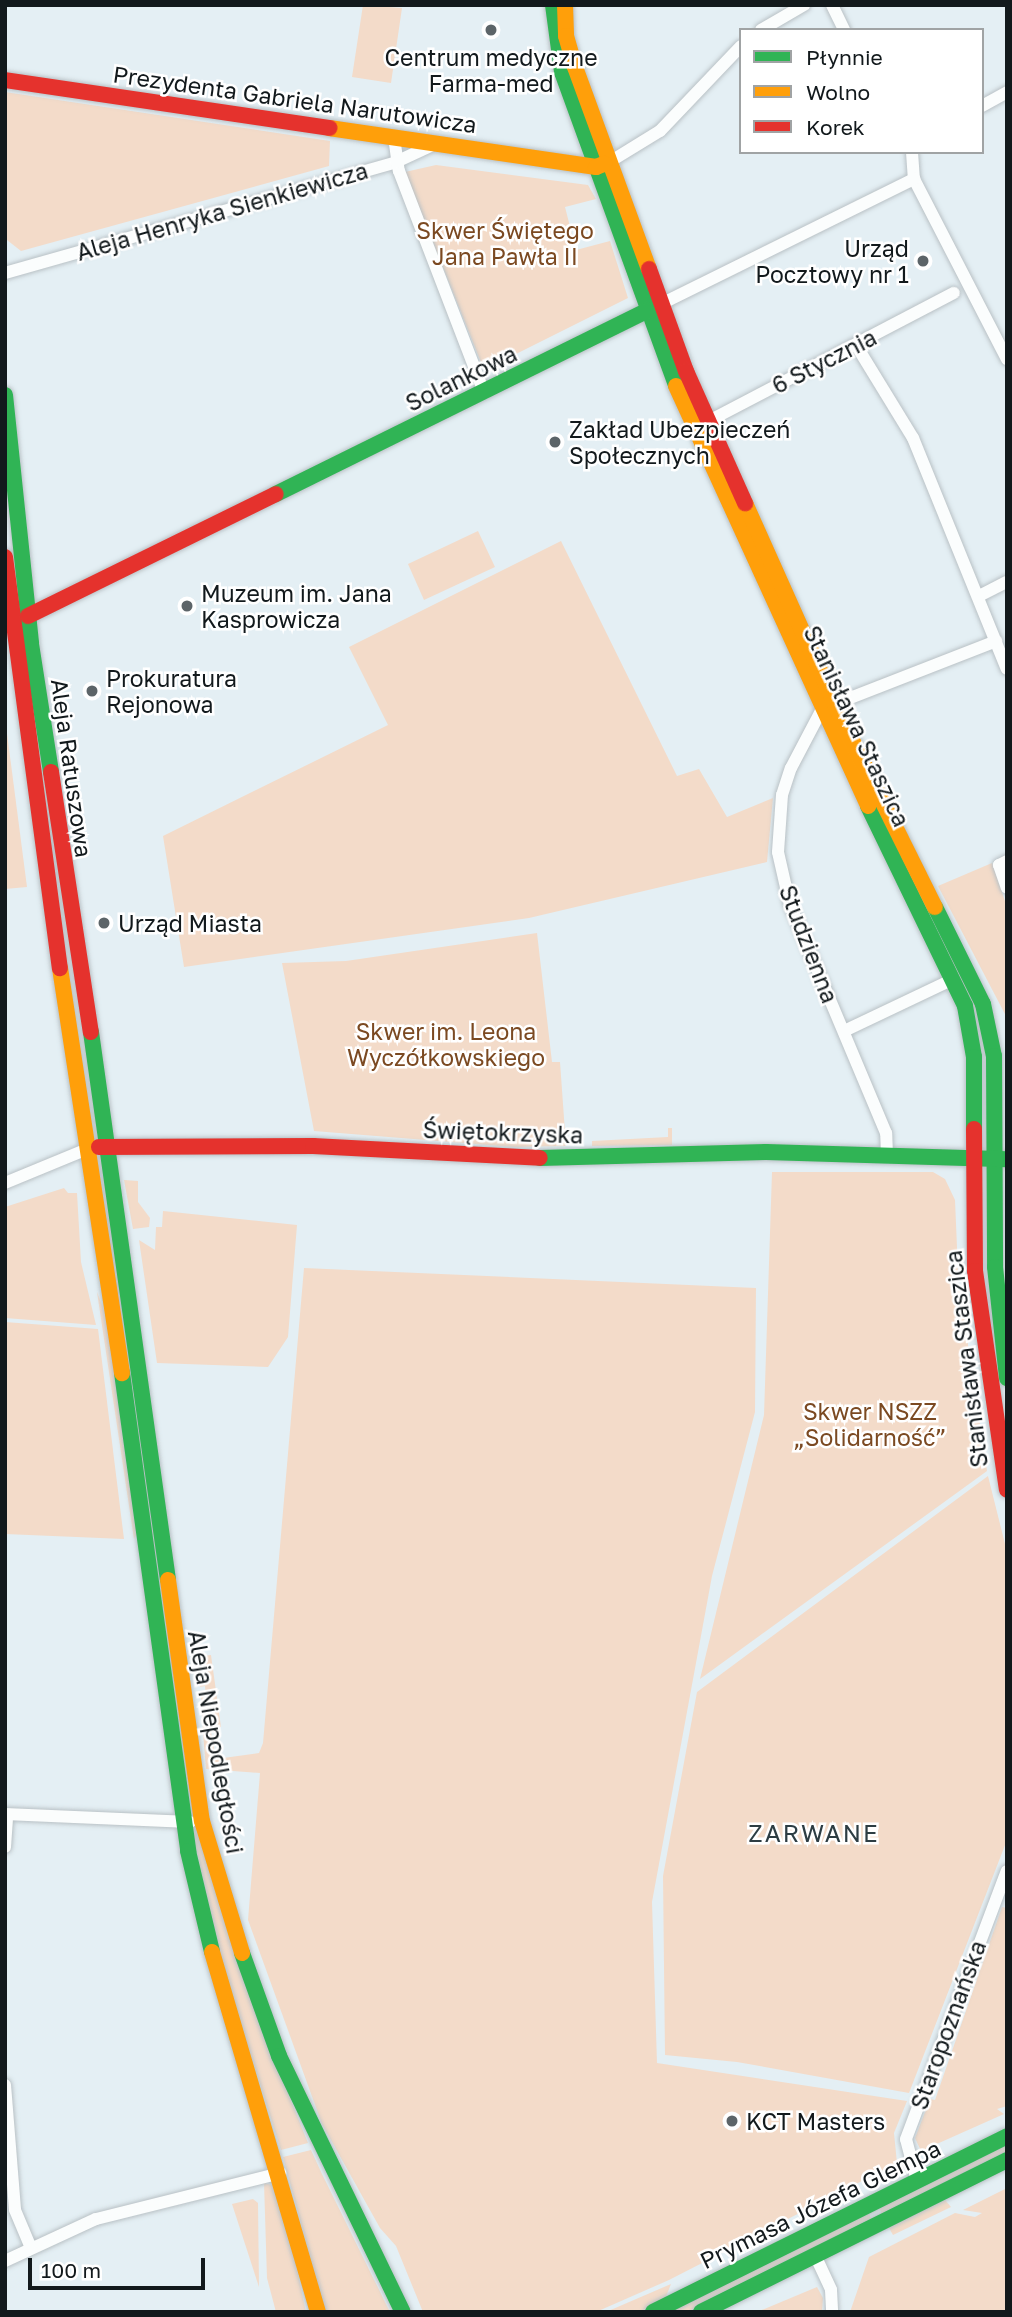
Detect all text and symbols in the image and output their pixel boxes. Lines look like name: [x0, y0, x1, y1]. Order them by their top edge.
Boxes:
marker: Centrum medyczne Farma-med: [481, 20, 501, 40]
legend: [739, 28, 984, 154]
place label: Centrum medyczne Farma-med: [384, 43, 598, 97]
text: Płynnie: [806, 44, 883, 70]
street label: Prezydenta Gabriela Narutowicza: [111, 60, 479, 138]
text: Wolno: [806, 79, 870, 105]
text: Korek: [806, 114, 865, 140]
street label: Aleja Henryka Sienkiewicza: [73, 156, 371, 266]
park label: Skwer Świętego Jana Pawła II: [416, 216, 594, 270]
place label: Urząd Pocztowy nr 1: [755, 234, 909, 288]
marker: Urząd Pocztowy nr 1: [915, 253, 931, 269]
street label: 6 Stycznia: [767, 323, 881, 399]
street label: Solankowa: [401, 339, 521, 417]
place label: Zakład Ubezpieczeń Społecznych: [569, 415, 790, 469]
marker: Zakład Ubezpieczeń Społecznych: [547, 434, 563, 450]
place label: Muzeum im. Jana Kasprowicza: [201, 579, 392, 633]
marker: Muzeum im. Jana Kasprowicza: [179, 598, 195, 614]
street label: Stanisława Staszica: [798, 621, 916, 831]
place label: Prokuratura Rejonowa: [106, 664, 237, 718]
street label: Aleja Ratuszowa: [46, 677, 98, 859]
marker: Prokuratura Rejonowa: [84, 683, 100, 699]
street label: Studzienna: [774, 881, 844, 1007]
place label: Urząd Miasta: [118, 909, 262, 937]
marker: Urząd Miasta: [96, 915, 112, 931]
park label: Skwer im. Leona Wyczółkowskiego: [347, 1017, 545, 1071]
street label: Świętokrzyska: [422, 1115, 584, 1149]
street label: Stanisława Staszica: [939, 1249, 993, 1469]
park label: Skwer NSZZ „Solidarność”: [793, 1397, 947, 1451]
street label: Aleja Niepodległości: [183, 1628, 249, 1856]
district label: ZARWANE: [749, 1819, 879, 1847]
street label: Staropoznańska: [905, 1937, 991, 2113]
place label: KCT Masters: [746, 2107, 885, 2135]
marker: KCT Masters: [724, 2113, 740, 2129]
street label: Prymasa Józefa Glempa: [695, 2134, 945, 2274]
scale bar: [32, 2244, 208, 2288]
text: 100 m: [41, 2257, 101, 2283]

